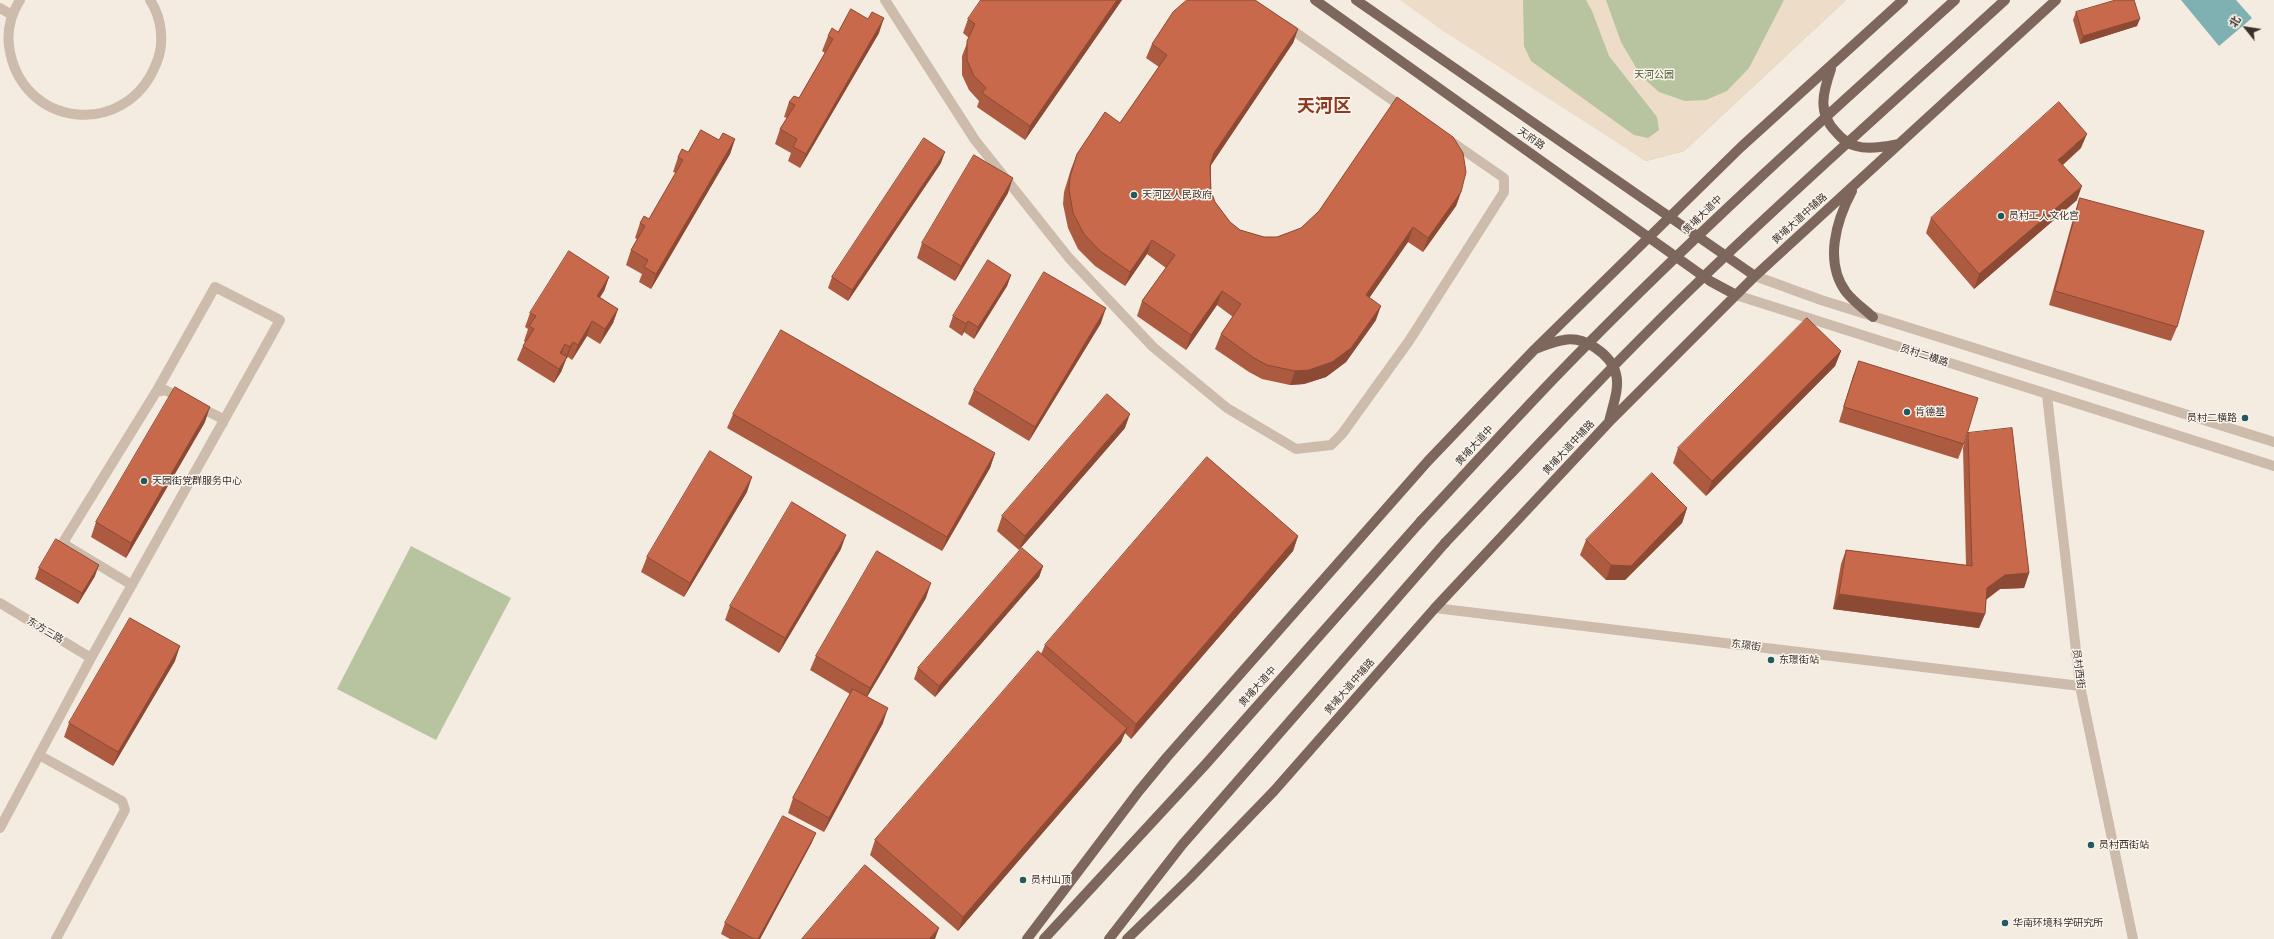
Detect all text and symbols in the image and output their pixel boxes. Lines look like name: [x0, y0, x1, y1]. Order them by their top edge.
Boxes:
north arrow: [2226, 8, 2266, 48]
text: 北: [2227, 14, 2244, 30]
park label: 天河公园: [1634, 69, 1674, 81]
district label: 天河区: [1297, 96, 1351, 118]
street label: 天府路: [1515, 125, 1547, 153]
place label: 天河区人民政府: [1142, 189, 1212, 201]
marker: 天河区人民政府: [1129, 190, 1139, 200]
street label: 黄埔大道中辅路: [1770, 191, 1830, 247]
street label: 黄埔大道中: [1681, 193, 1725, 237]
place label: 员村工人文化宫: [2009, 210, 2079, 222]
marker: 员村工人文化宫: [1996, 211, 2006, 221]
street label: 员村二横路: [1898, 343, 1950, 369]
place label: 肯德基: [1915, 406, 1945, 418]
marker: 肯德基: [1902, 407, 1912, 417]
place label: 员村二横路: [2187, 412, 2237, 424]
marker: 员村二横路: [2240, 413, 2250, 423]
street label: 黄埔大道中辅路: [1541, 418, 1597, 478]
street label: 黄埔大道中: [1454, 424, 1496, 468]
place label: 天园街党群服务中心: [152, 475, 242, 487]
marker: 天园街党群服务中心: [139, 476, 149, 486]
street label: 东方三路: [25, 616, 65, 646]
street label: 东璟街: [1730, 638, 1762, 654]
street label: 员村西街: [2070, 648, 2086, 690]
place label: 东璟街站: [1779, 654, 1819, 666]
marker: 东璟街站: [1766, 655, 1776, 665]
street label: 黄埔大道中辅路: [1323, 657, 1377, 717]
street label: 黄埔大道中: [1237, 664, 1279, 710]
place label: 员村西街站: [2099, 839, 2149, 851]
marker: 员村西街站: [2086, 840, 2096, 850]
place label: 员村山顶: [1031, 874, 1071, 886]
marker: 员村山顶: [1018, 875, 1028, 885]
place label: 华南环境科学研究所: [2013, 917, 2103, 929]
marker: 华南环境科学研究所: [2000, 918, 2010, 928]

